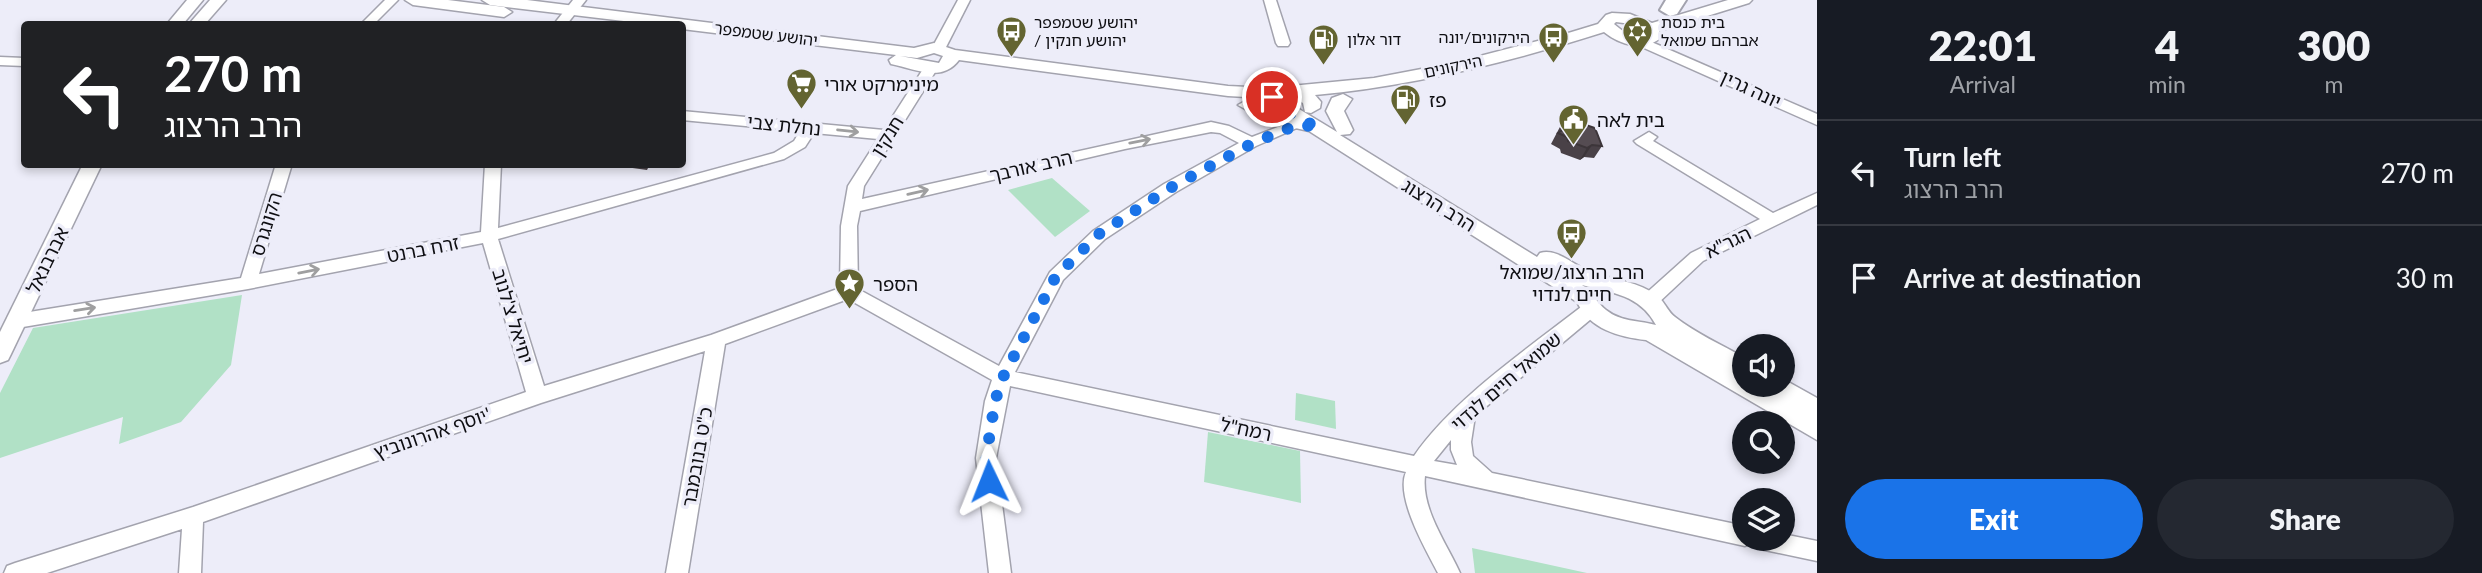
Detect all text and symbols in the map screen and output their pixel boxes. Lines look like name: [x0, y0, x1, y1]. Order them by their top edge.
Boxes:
place label: יהושע שטמפפר / יהושע חנקין: [1034, 12, 1138, 49]
place label: בית כנסת אברהם שמואל: [1661, 12, 1759, 49]
bus stop icon: יהושע שטמפפר / יהושע חנקין: [994, 14, 1028, 58]
synagogue icon: בית כנסת אברהם שמואל: [1621, 14, 1655, 58]
street label: יהושע שטמפפר: [713, 18, 819, 49]
bus stop icon: הירקונים/יונה: [1536, 20, 1570, 64]
text: 22:01: [1929, 20, 2037, 70]
text: 4: [2155, 20, 2179, 70]
text: 300: [2297, 20, 2370, 70]
fuel station icon: דור אלון: [1307, 22, 1341, 66]
place label: הירקונים/יונה: [1438, 27, 1530, 46]
place label: דור אלון: [1347, 29, 1402, 48]
text: 270 m: [164, 44, 302, 102]
icon: left: [49, 49, 140, 140]
street label: הירקונים: [1422, 50, 1484, 81]
street label: יונה גרין: [1717, 65, 1785, 113]
supermarket icon: מינימרקט אורי: [784, 67, 818, 111]
pin: [1242, 67, 1302, 127]
text: Arrival: [1950, 70, 2016, 98]
text: min: [2149, 70, 2186, 98]
text: m: [2324, 70, 2343, 98]
place label: מינימרקט אורי: [824, 72, 939, 95]
icon: arrive: [1253, 78, 1291, 116]
fuel station icon: פז: [1389, 83, 1423, 127]
place label: פז: [1429, 88, 1447, 111]
public building icon: בית לאה: [1557, 103, 1591, 147]
text: הרב הרצוג: [164, 105, 302, 144]
place label: בית לאה: [1597, 108, 1665, 131]
street label: נחלת צבי: [746, 109, 822, 140]
street label: חנקין: [865, 111, 908, 160]
one-way arrow: [836, 125, 859, 138]
one-way arrow: [1128, 134, 1151, 147]
text: Turn left: [1904, 141, 2001, 173]
street label: הרב אורבך: [987, 145, 1075, 186]
icon: left: [1845, 154, 1883, 192]
text: 270 m: [2381, 157, 2454, 189]
street label: הרב הרצוג: [1398, 173, 1480, 236]
text: הרב הרצוג: [1904, 175, 2003, 203]
one-way arrow: [906, 184, 929, 198]
street label: הקונגרס: [245, 189, 286, 259]
bus stop icon: הרב הרצוג/שמואל חיים לנדוי: [1555, 216, 1589, 260]
street label: הגר"א: [1701, 221, 1754, 262]
street label: אברבנאל: [21, 223, 73, 297]
street label: זרח ברנט: [385, 230, 461, 267]
icon: arrive: [1845, 259, 1883, 297]
place label: הרב הרצוג/שמואל חיים לנדוי: [1500, 260, 1644, 305]
text: Arrive at destination: [1904, 262, 2141, 294]
text: 30 m: [2396, 262, 2454, 294]
one-way arrow: [297, 263, 320, 277]
street label: יחיאל צ'לנוב: [488, 265, 539, 366]
place icon: הספר: [833, 267, 867, 311]
place label: הספר: [873, 272, 918, 295]
one-way arrow: [73, 303, 96, 316]
street label: שמואל חיים לנדוי: [1446, 326, 1566, 435]
map controls: [1732, 334, 1795, 551]
button: sound: [1732, 334, 1795, 397]
street label: יוסף אהרונוביץ': [370, 402, 493, 463]
street label: כ"ט בנובמבר: [676, 405, 717, 509]
button: search: [1732, 411, 1795, 474]
street label: רמח"ל: [1218, 412, 1274, 445]
position arrow: [952, 444, 1026, 518]
button: Exit: [1845, 479, 2143, 559]
button: Share: [2157, 479, 2454, 559]
button: layers: [1732, 488, 1795, 551]

